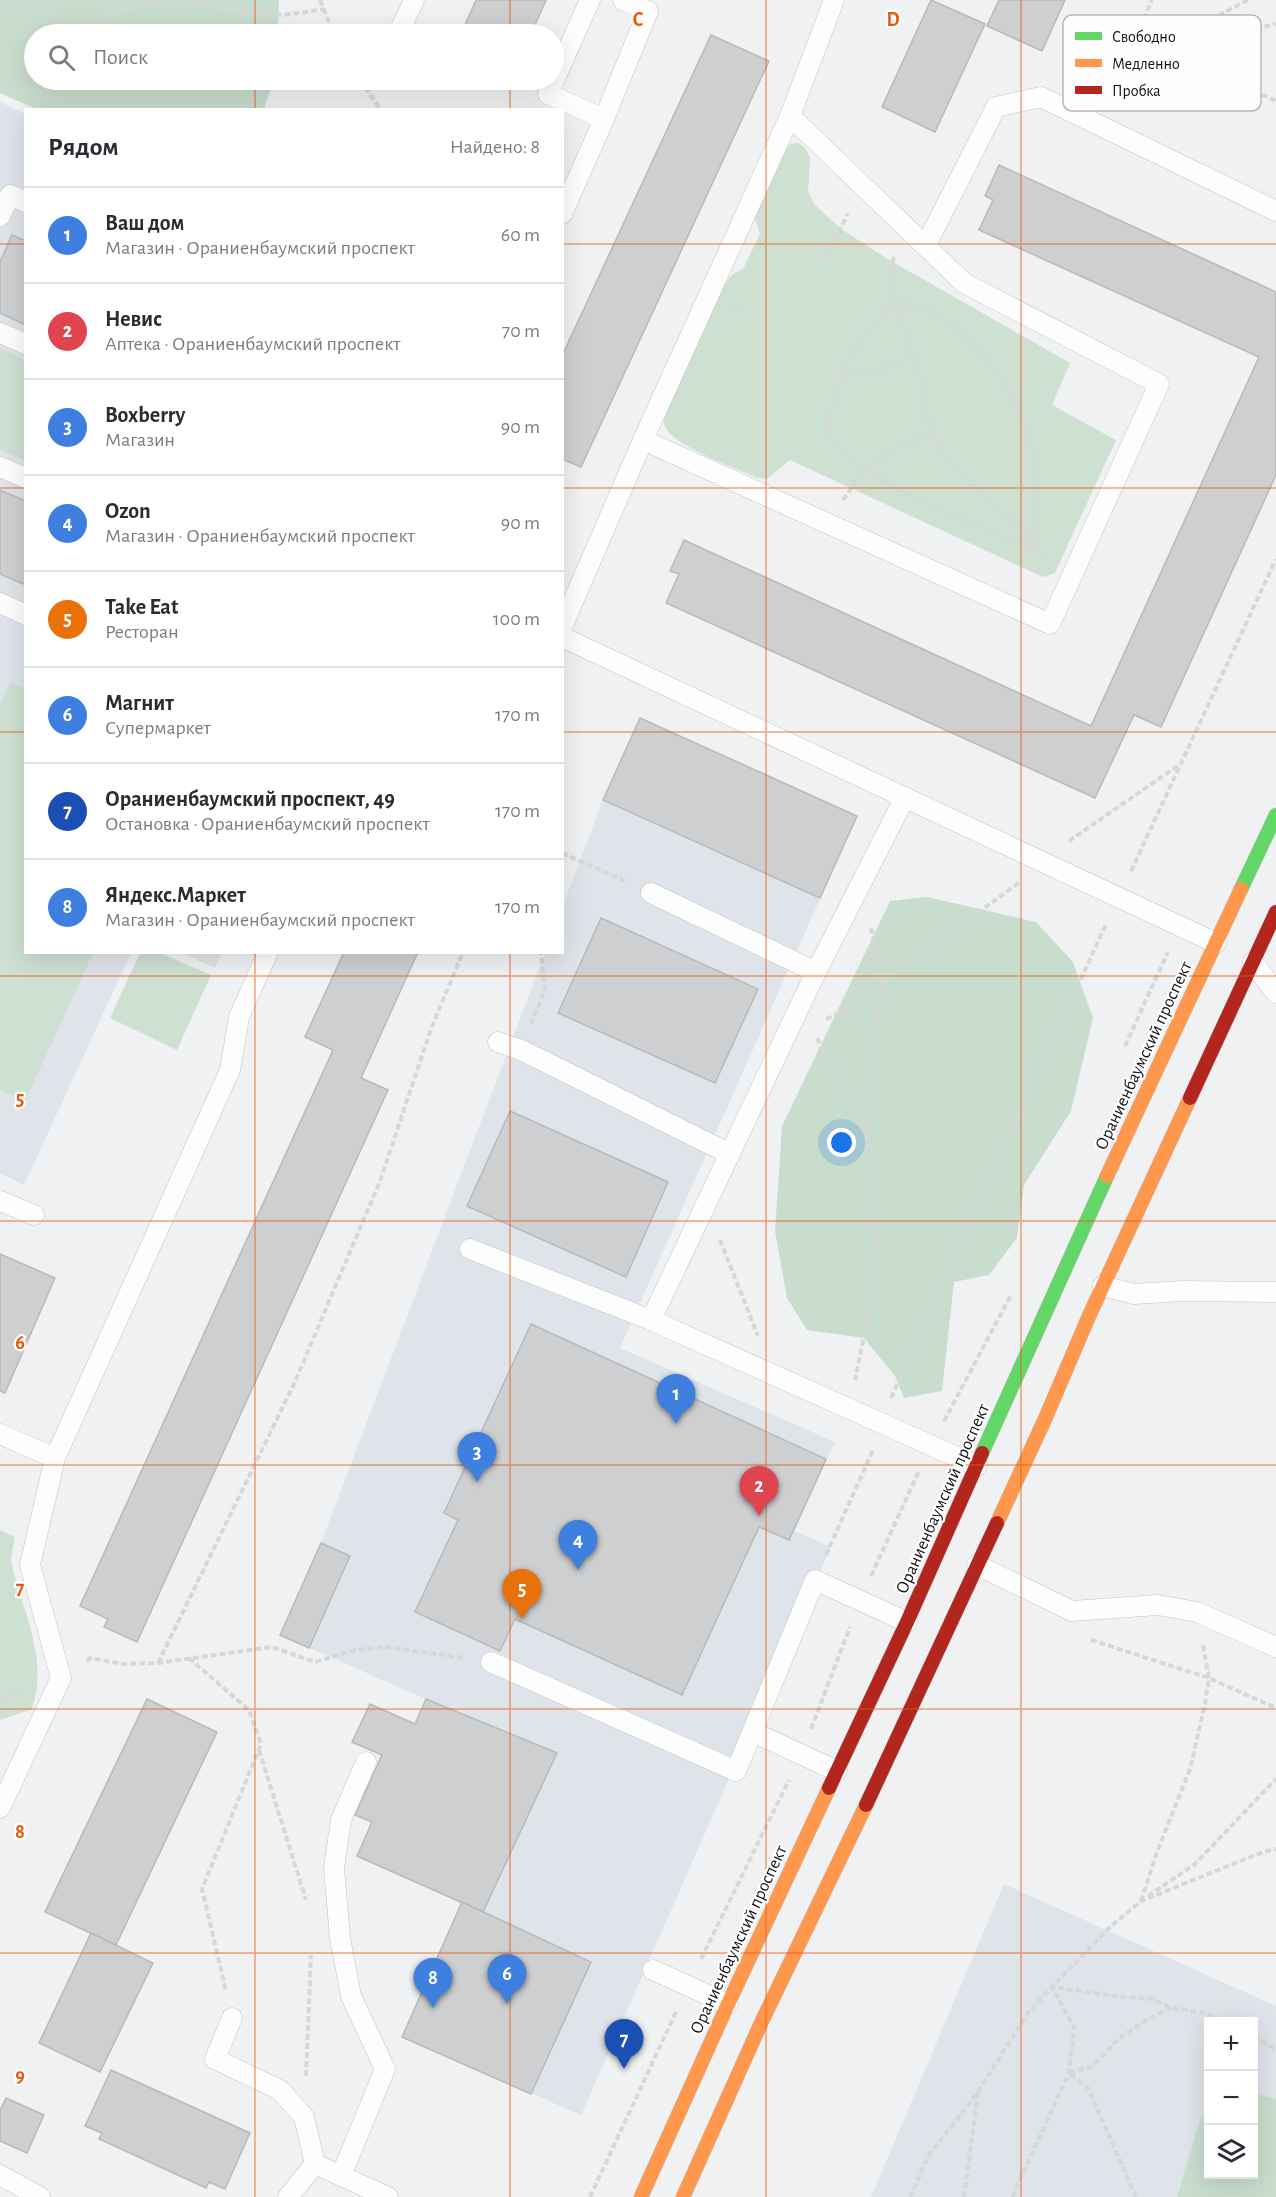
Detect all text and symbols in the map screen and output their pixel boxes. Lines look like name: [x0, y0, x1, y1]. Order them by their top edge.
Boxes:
text: C: [633, 10, 644, 30]
text: D: [886, 10, 900, 30]
legend: [1063, 15, 1261, 111]
search box: [24, 24, 564, 90]
text: Свободно: [1112, 29, 1176, 45]
icon: search: [45, 41, 78, 74]
text: Поиск: [93, 46, 148, 68]
text: Медленно: [1112, 56, 1180, 72]
text: Пробка: [1112, 83, 1161, 99]
text: Рядом: [48, 134, 119, 160]
text: Найдено: 8: [450, 137, 540, 157]
text: Ваш дом: [105, 212, 184, 234]
text: 1: [64, 225, 71, 245]
text: 60 m: [501, 225, 540, 245]
text: Магазин · Ораниенбаумский проспект: [105, 238, 415, 258]
text: Невис: [105, 308, 162, 330]
text: 2: [63, 321, 72, 341]
text: 70 m: [502, 321, 540, 341]
text: Аптека · Ораниенбаумский проспект: [105, 334, 401, 354]
text: Boxberry: [105, 404, 185, 426]
text: 3: [63, 417, 72, 437]
text: 90 m: [501, 417, 540, 437]
text: Магазин: [105, 430, 175, 450]
text: Ozon: [105, 500, 151, 522]
text: 4: [62, 513, 73, 533]
text: 90 m: [501, 513, 540, 533]
text: Магазин · Ораниенбаумский проспект: [105, 526, 415, 546]
text: Take Eat: [105, 596, 178, 618]
text: 5: [63, 609, 72, 629]
text: 100 m: [493, 609, 540, 629]
text: Ресторан: [105, 622, 179, 642]
text: Магнит: [105, 692, 174, 714]
text: 6: [63, 705, 72, 725]
text: 170 m: [495, 705, 540, 725]
text: Супермаркет: [105, 718, 211, 738]
text: Ораниенбаумский проспект, 49: [105, 788, 395, 810]
text: 7: [63, 801, 72, 821]
text: 170 m: [495, 801, 540, 821]
text: Остановка · Ораниенбаумский проспект: [105, 814, 430, 834]
text: Яндекс.Маркет: [105, 884, 246, 906]
text: 8: [63, 897, 72, 917]
text: 170 m: [495, 897, 540, 917]
text: Магазин · Ораниенбаумский проспект: [105, 910, 415, 930]
street label: Ораниенбаумский проспект: [1091, 958, 1196, 1153]
text: 5: [16, 1089, 24, 1109]
your location: [827, 1128, 856, 1157]
text: 6: [15, 1333, 25, 1353]
pin: 1: [656, 1374, 696, 1424]
street label: Ораниенбаумский проспект: [892, 1401, 993, 1597]
pin: 3: [458, 1432, 496, 1482]
pin: 2: [740, 1466, 778, 1516]
pin: 4: [558, 1520, 598, 1570]
pin: 5: [502, 1570, 542, 1619]
text: 7: [16, 1578, 25, 1598]
text: 8: [15, 1822, 25, 1842]
street label: Ораниенбаумский проспект: [686, 1842, 791, 2037]
pin: 6: [488, 1954, 526, 2004]
pin: 8: [414, 1958, 452, 2008]
map controls: [1204, 2017, 1258, 2179]
button: +: [1204, 2017, 1258, 2071]
pin: 7: [604, 2020, 644, 2069]
text: 9: [15, 2066, 25, 2086]
button: −: [1204, 2071, 1258, 2125]
button: layers: [1204, 2125, 1258, 2179]

